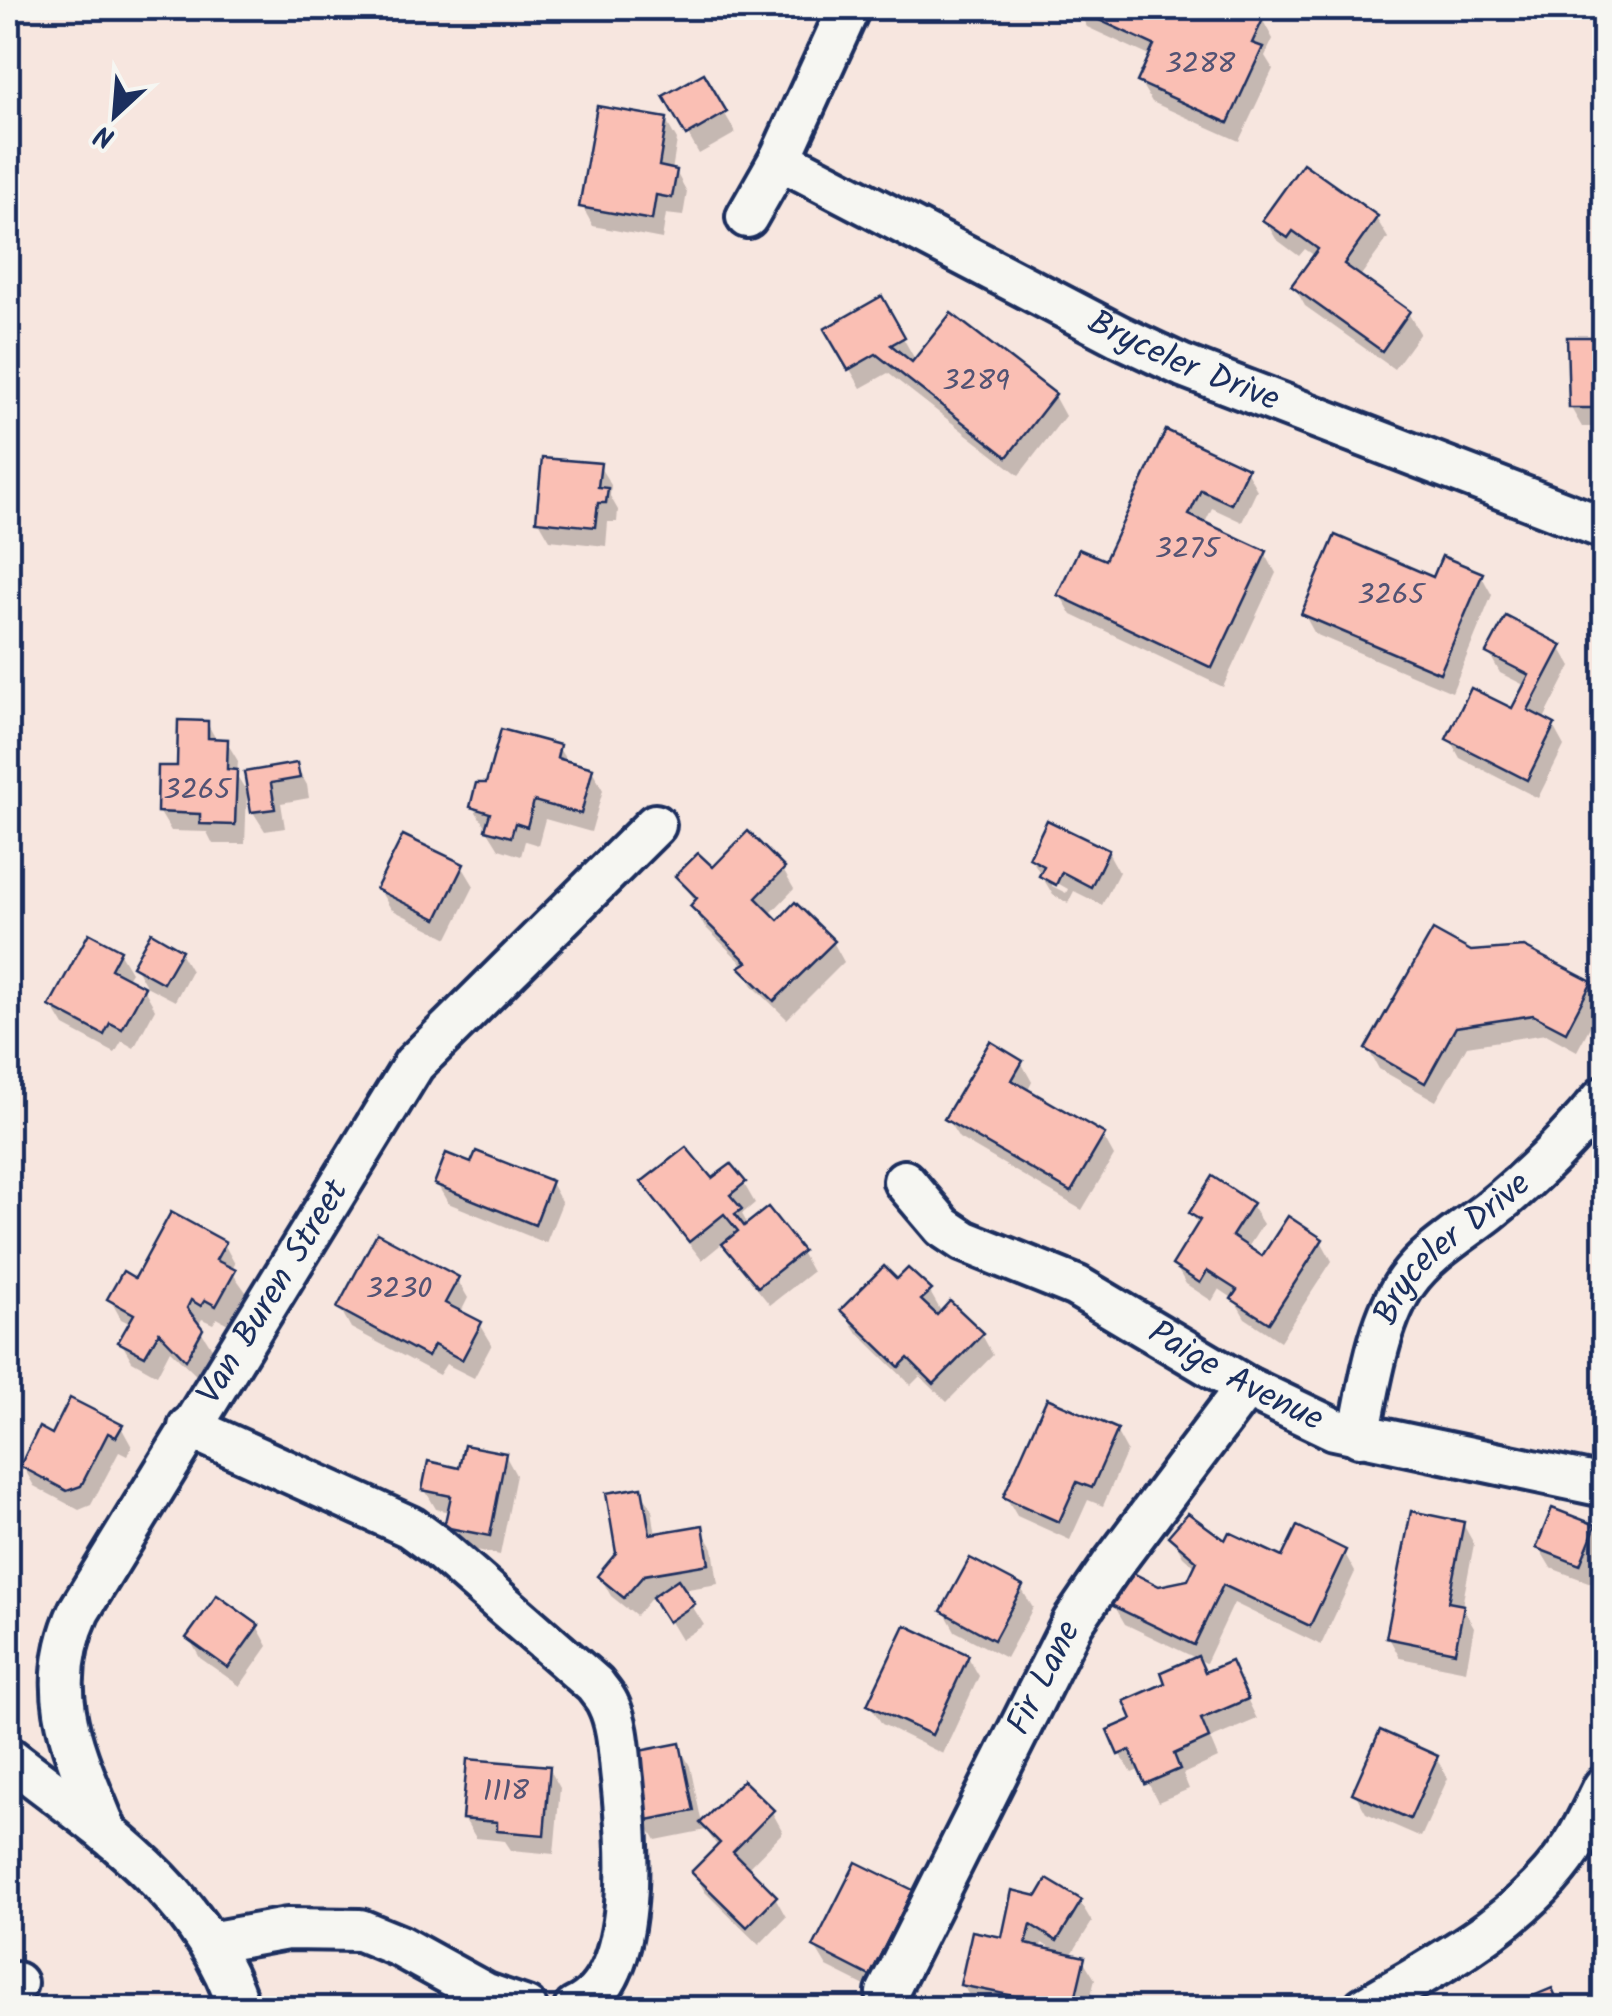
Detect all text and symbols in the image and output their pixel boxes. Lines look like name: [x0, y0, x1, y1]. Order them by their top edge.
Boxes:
house number: 3288: [1165, 41, 1236, 89]
north arrow: [65, 65, 165, 165]
text: N: [87, 111, 123, 159]
street label: Bryceler Drive: [1077, 296, 1288, 429]
house number: 3289: [942, 358, 1010, 406]
house number: 3275: [1155, 526, 1221, 574]
house number: 3265: [1357, 572, 1427, 620]
house number: 3265: [163, 767, 233, 815]
street label: Bryceler Drive: [1359, 1158, 1545, 1334]
street label: Van Buren Street: [183, 1169, 365, 1416]
house number: 3230: [366, 1266, 432, 1314]
street label: Paige Avenue: [1137, 1306, 1333, 1448]
street label: Fir Lane: [992, 1611, 1097, 1746]
house number: 1118: [483, 1768, 530, 1816]

